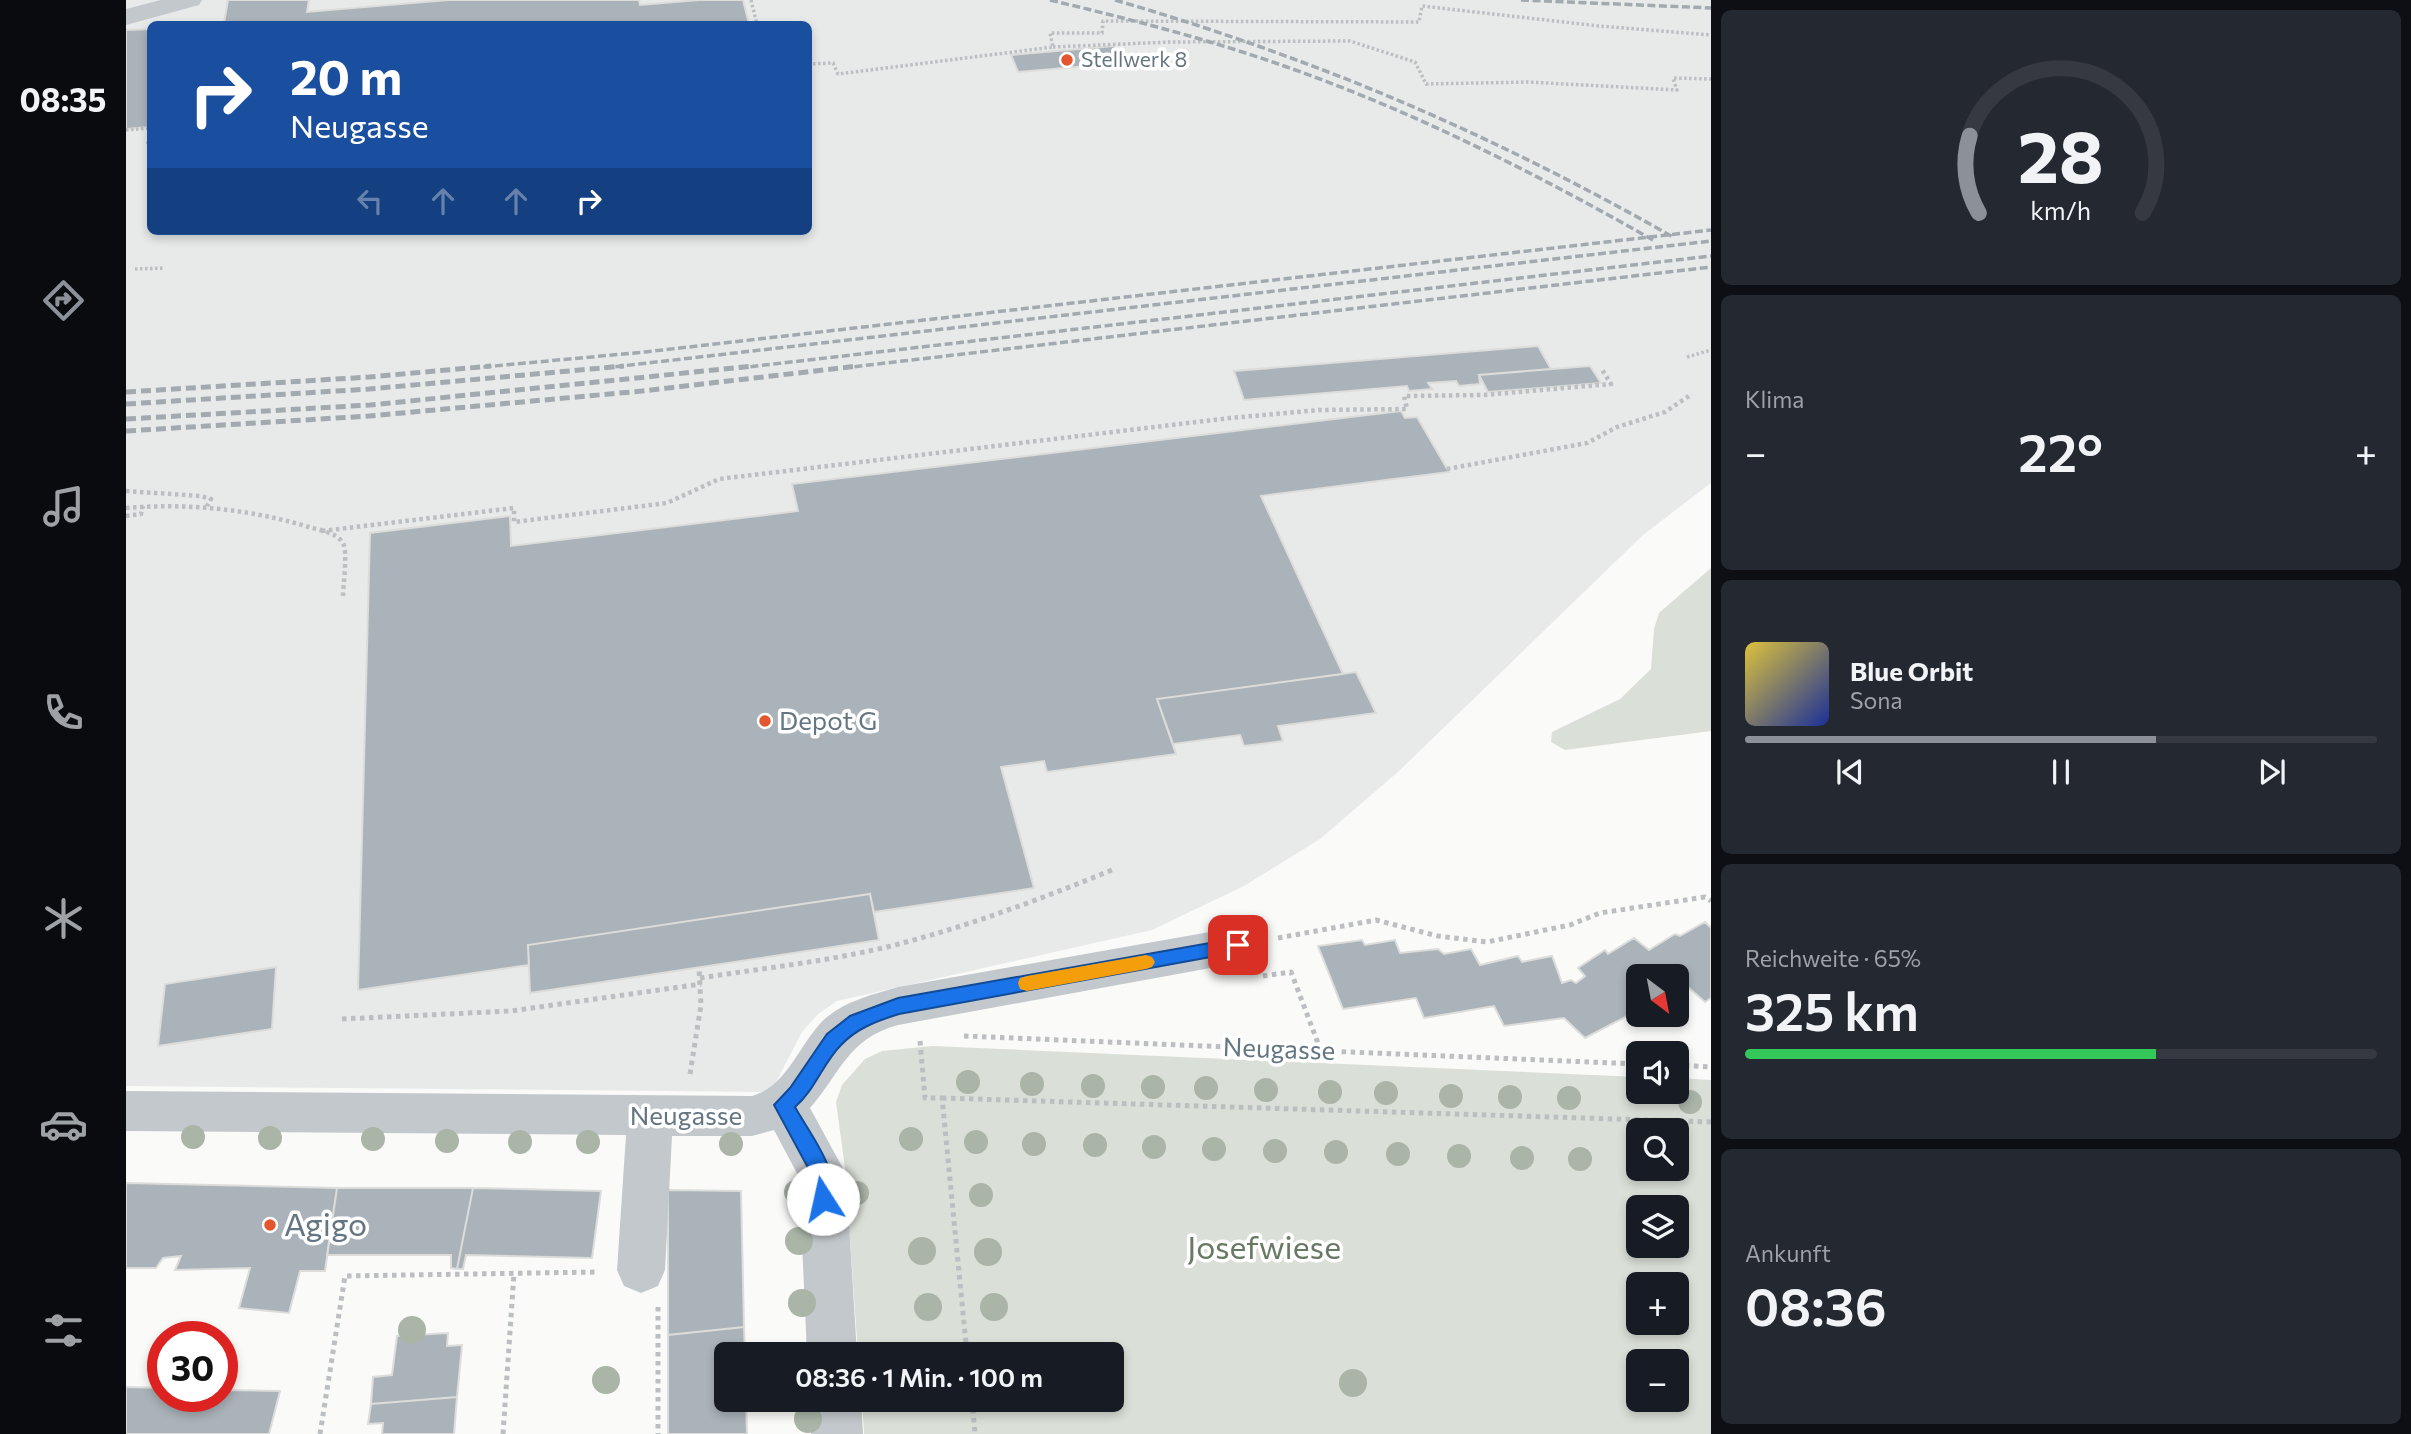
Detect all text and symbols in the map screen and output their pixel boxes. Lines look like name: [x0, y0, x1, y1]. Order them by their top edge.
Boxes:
text: 20 m: [290, 45, 402, 105]
place label: Stellwerk 8: [1081, 46, 1187, 71]
icon: right: [175, 49, 266, 140]
marker: Stellwerk 8: [1059, 52, 1075, 68]
text: 08:35: [20, 79, 106, 119]
text: Neugasse: [290, 105, 429, 145]
text: 28: [2018, 110, 2104, 199]
icon: left: [351, 182, 389, 220]
icon: ahead: [424, 182, 462, 220]
icon: ahead: [497, 182, 535, 220]
icon: right: [570, 182, 608, 220]
text: km/h: [2031, 195, 2091, 225]
icon: directions: [39, 276, 88, 325]
text: Klima: [1745, 385, 1804, 413]
text: 22°: [2018, 419, 2103, 483]
text: −: [1745, 428, 1767, 475]
text: +: [2355, 428, 2377, 475]
icon: music: [39, 482, 88, 531]
text: Blue Orbit: [1850, 655, 1973, 686]
text: Sona: [1850, 686, 1902, 714]
icon: phone: [39, 688, 88, 737]
place label: Depot G: [779, 704, 877, 735]
marker: Depot G: [757, 713, 773, 729]
icon: previous: [1831, 753, 1869, 791]
icon: pause: [2042, 753, 2080, 791]
icon: next: [2253, 753, 2291, 791]
icon: climate: [39, 894, 88, 943]
pin: [1208, 915, 1268, 975]
icon: arrive: [1219, 926, 1257, 964]
text: Reichweite · 65%: [1745, 944, 1921, 972]
north arrow: [1626, 964, 1689, 1027]
map controls: [1626, 964, 1689, 1412]
text: 325 km: [1745, 978, 1919, 1042]
street label: Neugasse: [1222, 1030, 1336, 1065]
button: sound: [1626, 1041, 1689, 1104]
street label: Neugasse: [630, 1099, 742, 1130]
icon: car: [39, 1100, 88, 1149]
button: search: [1626, 1118, 1689, 1181]
position arrow: [786, 1162, 860, 1236]
button: layers: [1626, 1195, 1689, 1258]
place label: Agigo: [284, 1203, 367, 1243]
marker: Agigo: [262, 1217, 278, 1233]
park label: Josefwiese: [1187, 1226, 1341, 1266]
text: Ankunft: [1745, 1239, 1831, 1267]
button: +: [1626, 1272, 1689, 1335]
text: 08:36: [1745, 1273, 1887, 1337]
icon: filters: [39, 1306, 88, 1355]
speed limit sign: 30: [147, 1321, 238, 1412]
button: −: [1626, 1349, 1689, 1412]
text: 08:36 · 1 Min. · 100 m: [795, 1361, 1043, 1392]

